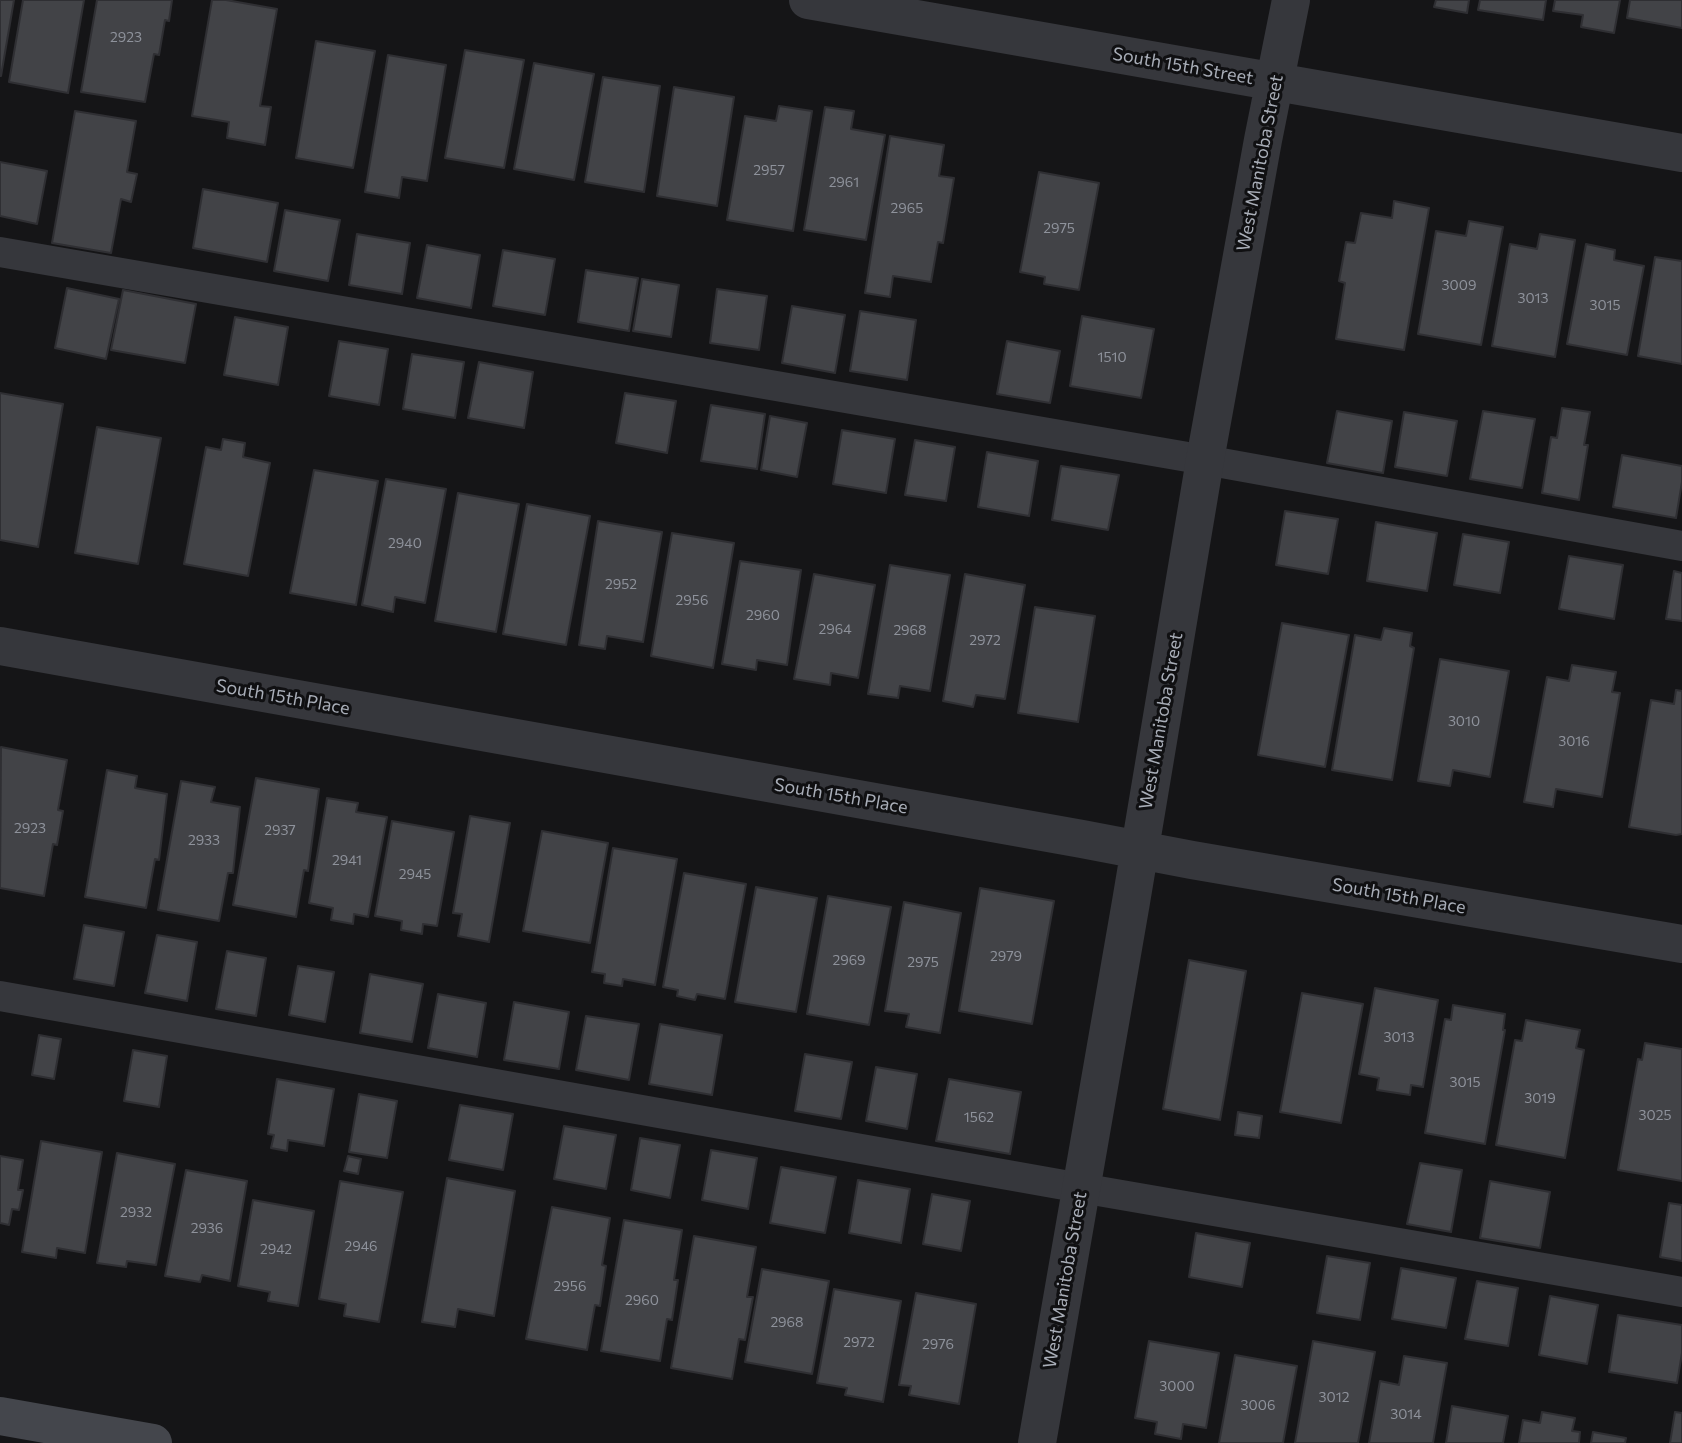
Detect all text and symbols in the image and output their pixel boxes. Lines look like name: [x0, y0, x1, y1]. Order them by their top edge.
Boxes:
house number: 2923: [110, 29, 142, 45]
street label: South 15th Street: [1111, 43, 1255, 89]
street label: West Manitoba Street: [1232, 73, 1288, 253]
house number: 2957: [753, 162, 785, 178]
house number: 2961: [829, 174, 859, 190]
house number: 2965: [891, 200, 923, 216]
house number: 2975: [1043, 220, 1075, 236]
house number: 3009: [1442, 277, 1476, 293]
house number: 3013: [1517, 290, 1549, 306]
house number: 3015: [1589, 297, 1621, 313]
house number: 1510: [1097, 349, 1127, 365]
house number: 2940: [388, 535, 422, 551]
house number: 2952: [605, 576, 637, 592]
house number: 2956: [676, 592, 708, 608]
house number: 2960: [746, 607, 780, 623]
house number: 2964: [818, 621, 852, 637]
house number: 2968: [893, 622, 927, 638]
street label: West Manitoba Street: [1135, 631, 1187, 811]
house number: 2972: [969, 632, 1001, 648]
street label: South 15th Place: [214, 675, 352, 719]
house number: 3010: [1448, 713, 1480, 729]
house number: 3016: [1558, 733, 1590, 749]
street label: South 15th Place: [772, 774, 910, 818]
house number: 2923: [14, 820, 46, 836]
house number: 2937: [264, 822, 296, 838]
house number: 2933: [188, 832, 220, 848]
house number: 2941: [332, 852, 362, 868]
house number: 2945: [399, 866, 431, 882]
street label: South 15th Place: [1330, 874, 1468, 918]
house number: 2979: [990, 948, 1022, 964]
house number: 2969: [832, 952, 866, 968]
house number: 2975: [907, 954, 939, 970]
house number: 3013: [1383, 1029, 1415, 1045]
house number: 3015: [1449, 1074, 1481, 1090]
house number: 3019: [1524, 1090, 1556, 1106]
house number: 3025: [1639, 1107, 1671, 1123]
house number: 1562: [964, 1109, 994, 1125]
street label: West Manitoba Street: [1039, 1190, 1091, 1370]
house number: 2932: [120, 1204, 152, 1220]
house number: 2936: [191, 1220, 223, 1236]
house number: 2946: [344, 1238, 378, 1254]
house number: 2942: [260, 1241, 292, 1257]
house number: 2956: [554, 1278, 586, 1294]
house number: 2960: [625, 1292, 659, 1308]
house number: 2968: [770, 1314, 804, 1330]
house number: 2972: [843, 1334, 875, 1350]
house number: 2976: [922, 1336, 954, 1352]
house number: 3000: [1159, 1378, 1195, 1394]
house number: 3012: [1319, 1389, 1349, 1405]
house number: 3006: [1241, 1397, 1275, 1413]
house number: 3014: [1390, 1406, 1422, 1422]

